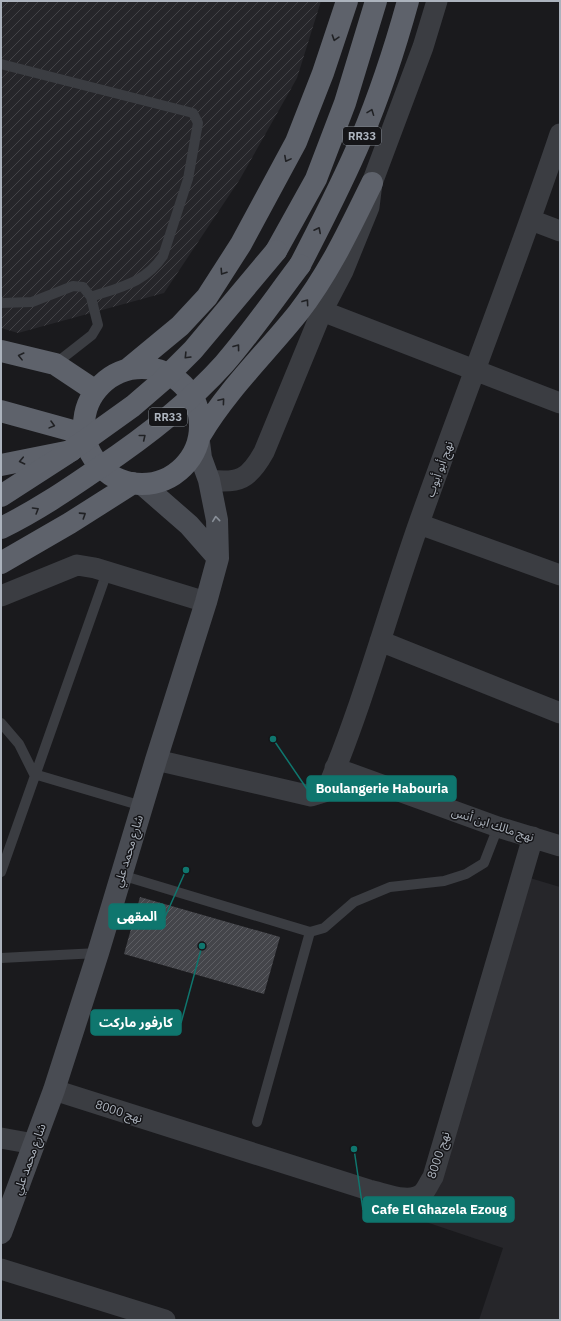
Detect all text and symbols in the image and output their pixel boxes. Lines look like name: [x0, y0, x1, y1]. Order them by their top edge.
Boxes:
one-way arrow: [331, 34, 339, 41]
one-way arrow: [367, 109, 375, 116]
road number: RR33: [343, 127, 381, 145]
one-way arrow: [285, 155, 292, 162]
one-way arrow: [313, 227, 320, 235]
one-way arrow: [220, 268, 228, 275]
one-way arrow: [301, 299, 309, 306]
one-way arrow: [232, 345, 239, 352]
one-way arrow: [184, 351, 192, 359]
one-way arrow: [18, 352, 25, 361]
one-way arrow: [218, 399, 225, 406]
road number: RR33: [149, 408, 187, 426]
one-way arrow: [48, 420, 55, 429]
one-way arrow: [138, 435, 146, 442]
street label: نهج أبو أيوب: [422, 439, 458, 500]
one-way arrow: [19, 456, 25, 464]
one-way arrow: [32, 508, 39, 515]
one-way arrow: [79, 512, 86, 520]
one-way arrow: [212, 516, 221, 522]
callout: Boulangerie Habouria: [307, 776, 456, 801]
text: Boulangerie Habouria: [316, 780, 448, 797]
street label: نهج مالك ابن أنس: [449, 804, 536, 846]
street label: شارع محمد علي: [110, 813, 149, 890]
callout: المقهى: [109, 904, 165, 929]
text: المقهى: [117, 908, 157, 925]
callout: كارفور ماركت: [91, 1010, 181, 1035]
text: كارفور ماركت: [99, 1014, 173, 1031]
street label: نهج 8000: [93, 1096, 144, 1128]
street label: شارع محمد علي: [9, 1121, 51, 1198]
street label: نهج 8000: [423, 1130, 455, 1181]
callout: Cafe El Ghazela Ezoug: [363, 1197, 514, 1222]
text: Cafe El Ghazela Ezoug: [371, 1201, 507, 1218]

